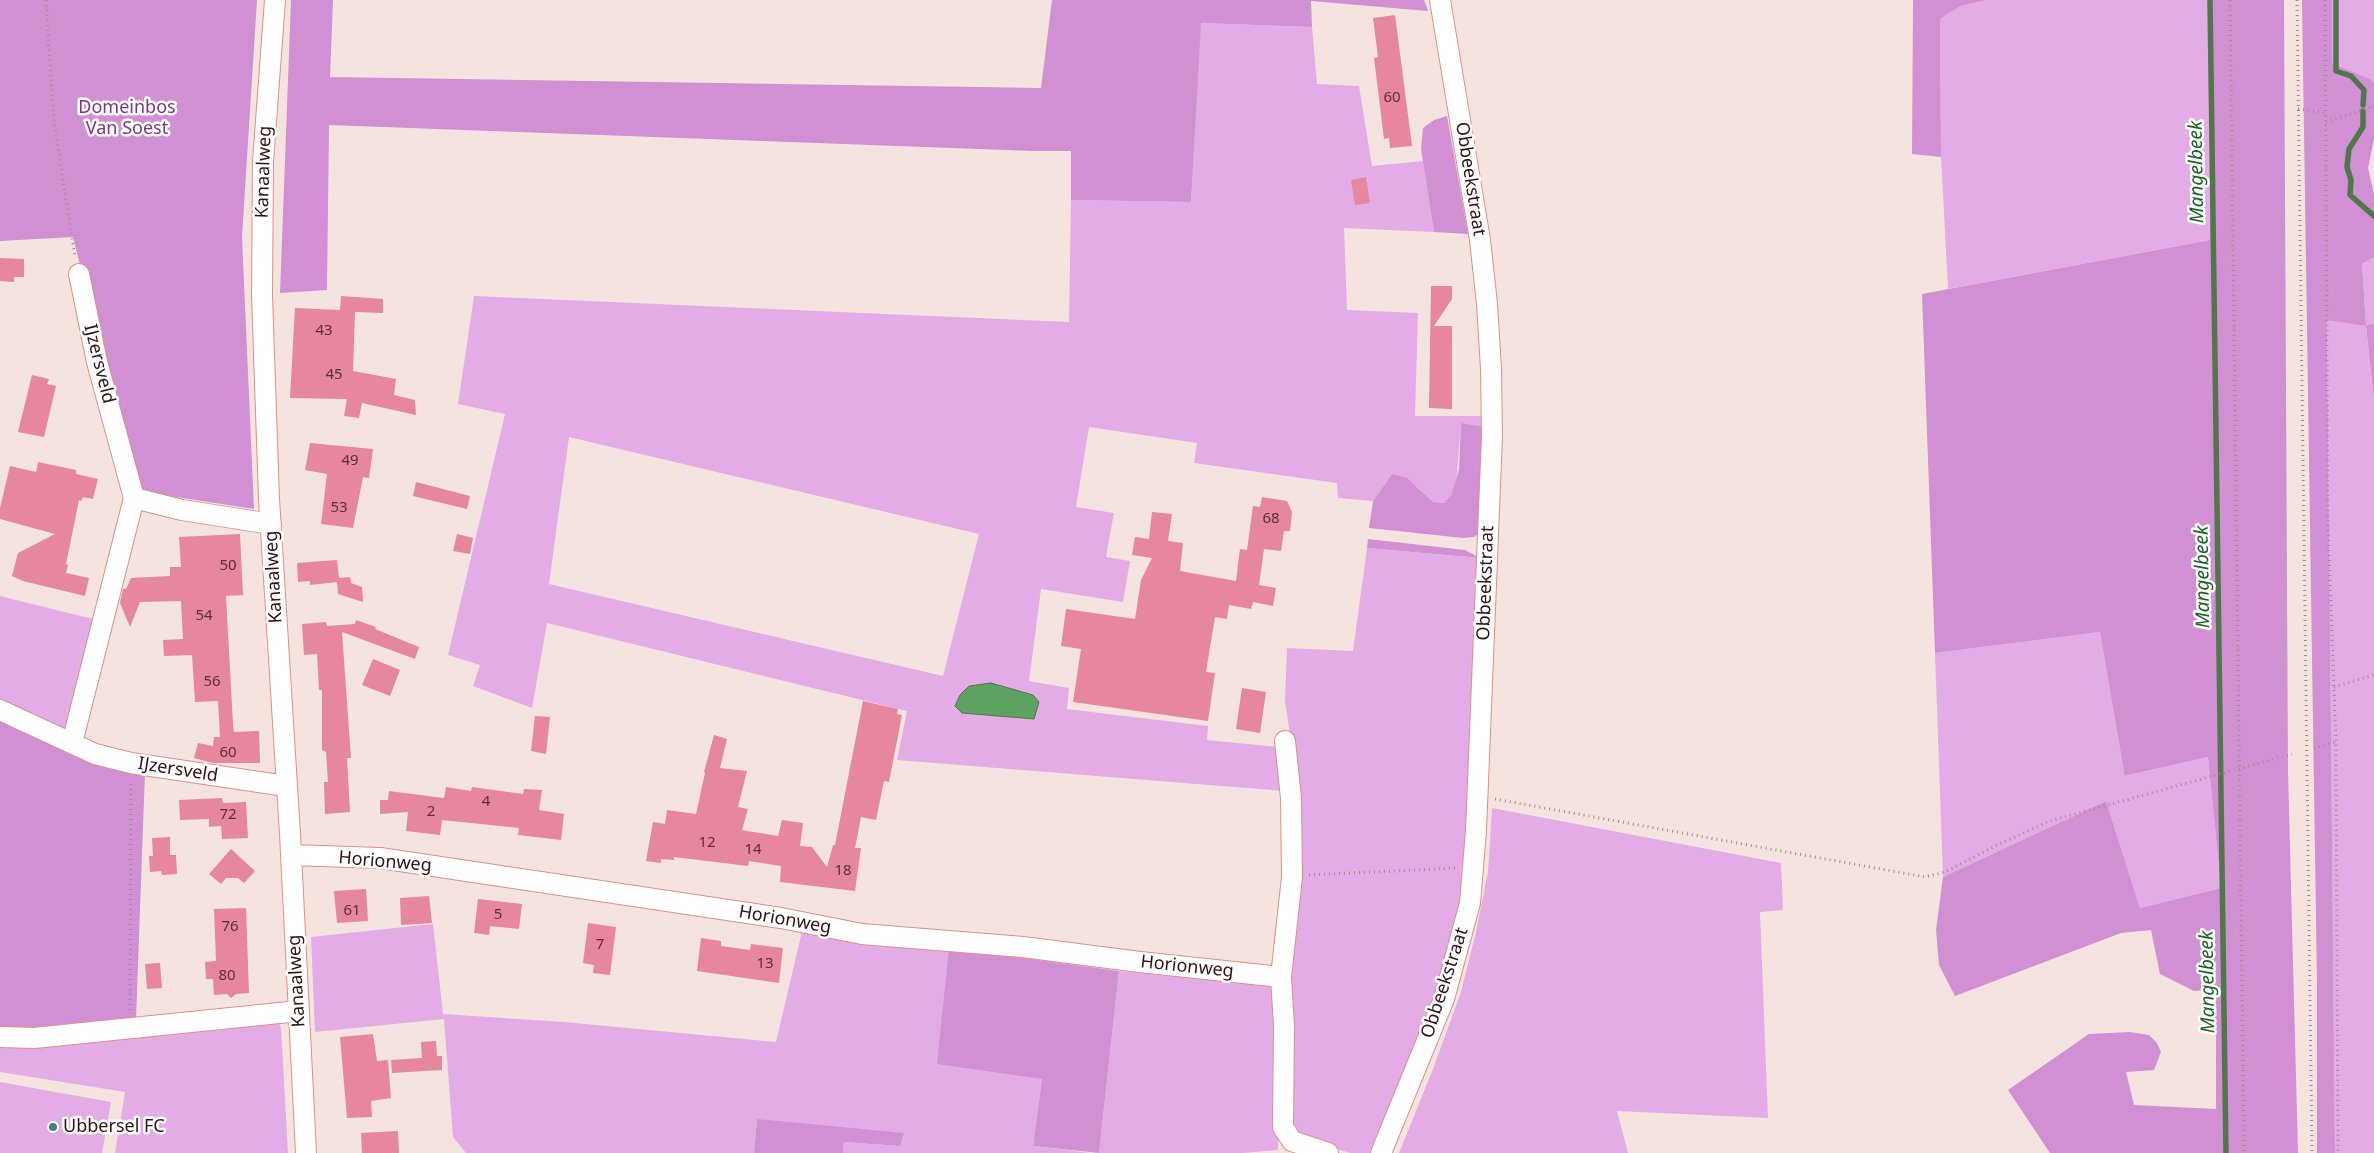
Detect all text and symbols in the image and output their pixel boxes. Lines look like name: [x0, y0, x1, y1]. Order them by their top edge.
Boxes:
house number: 60: [1383, 89, 1401, 107]
park label: Domeinbos Van Soest: [78, 97, 176, 140]
street label: Obbeekstraat: [1450, 121, 1490, 237]
water label: Mangelbeek: [2185, 121, 2209, 223]
street label: Kanaalweg: [252, 125, 276, 219]
street label: IJzersveld: [79, 322, 119, 406]
house number: 43: [315, 322, 333, 340]
house number: 45: [325, 366, 343, 384]
house number: 49: [341, 452, 359, 470]
house number: 53: [330, 499, 348, 517]
house number: 68: [1262, 510, 1280, 528]
street label: Obbeekstraat: [1473, 525, 1499, 641]
water label: Mangelbeek: [2191, 526, 2215, 628]
street label: Kanaalweg: [261, 530, 287, 624]
house number: 50: [219, 557, 237, 575]
house number: 54: [195, 607, 213, 625]
house number: 56: [203, 673, 221, 691]
house number: 60: [219, 744, 237, 762]
street label: IJzersveld: [136, 753, 220, 787]
house number: 4: [482, 793, 490, 811]
house number: 2: [427, 803, 435, 821]
house number: 72: [219, 806, 237, 824]
house number: 12: [698, 834, 716, 852]
house number: 14: [744, 841, 762, 859]
street label: Horionweg: [337, 847, 433, 877]
house number: 18: [834, 862, 852, 880]
street label: Horionweg: [737, 901, 833, 939]
house number: 61: [343, 902, 361, 920]
house number: 5: [494, 906, 502, 924]
house number: 76: [221, 918, 239, 936]
street label: Obbeekstraat: [1417, 925, 1473, 1041]
water label: Mangelbeek: [2196, 931, 2220, 1033]
street label: Kanaalweg: [284, 934, 310, 1028]
house number: 7: [596, 936, 604, 954]
street label: Horionweg: [1139, 951, 1235, 983]
house number: 13: [756, 955, 774, 973]
house number: 80: [218, 967, 236, 985]
place label: Ubbersel FC: [63, 1116, 165, 1138]
marker: Ubbersel FC: [47, 1121, 59, 1133]

